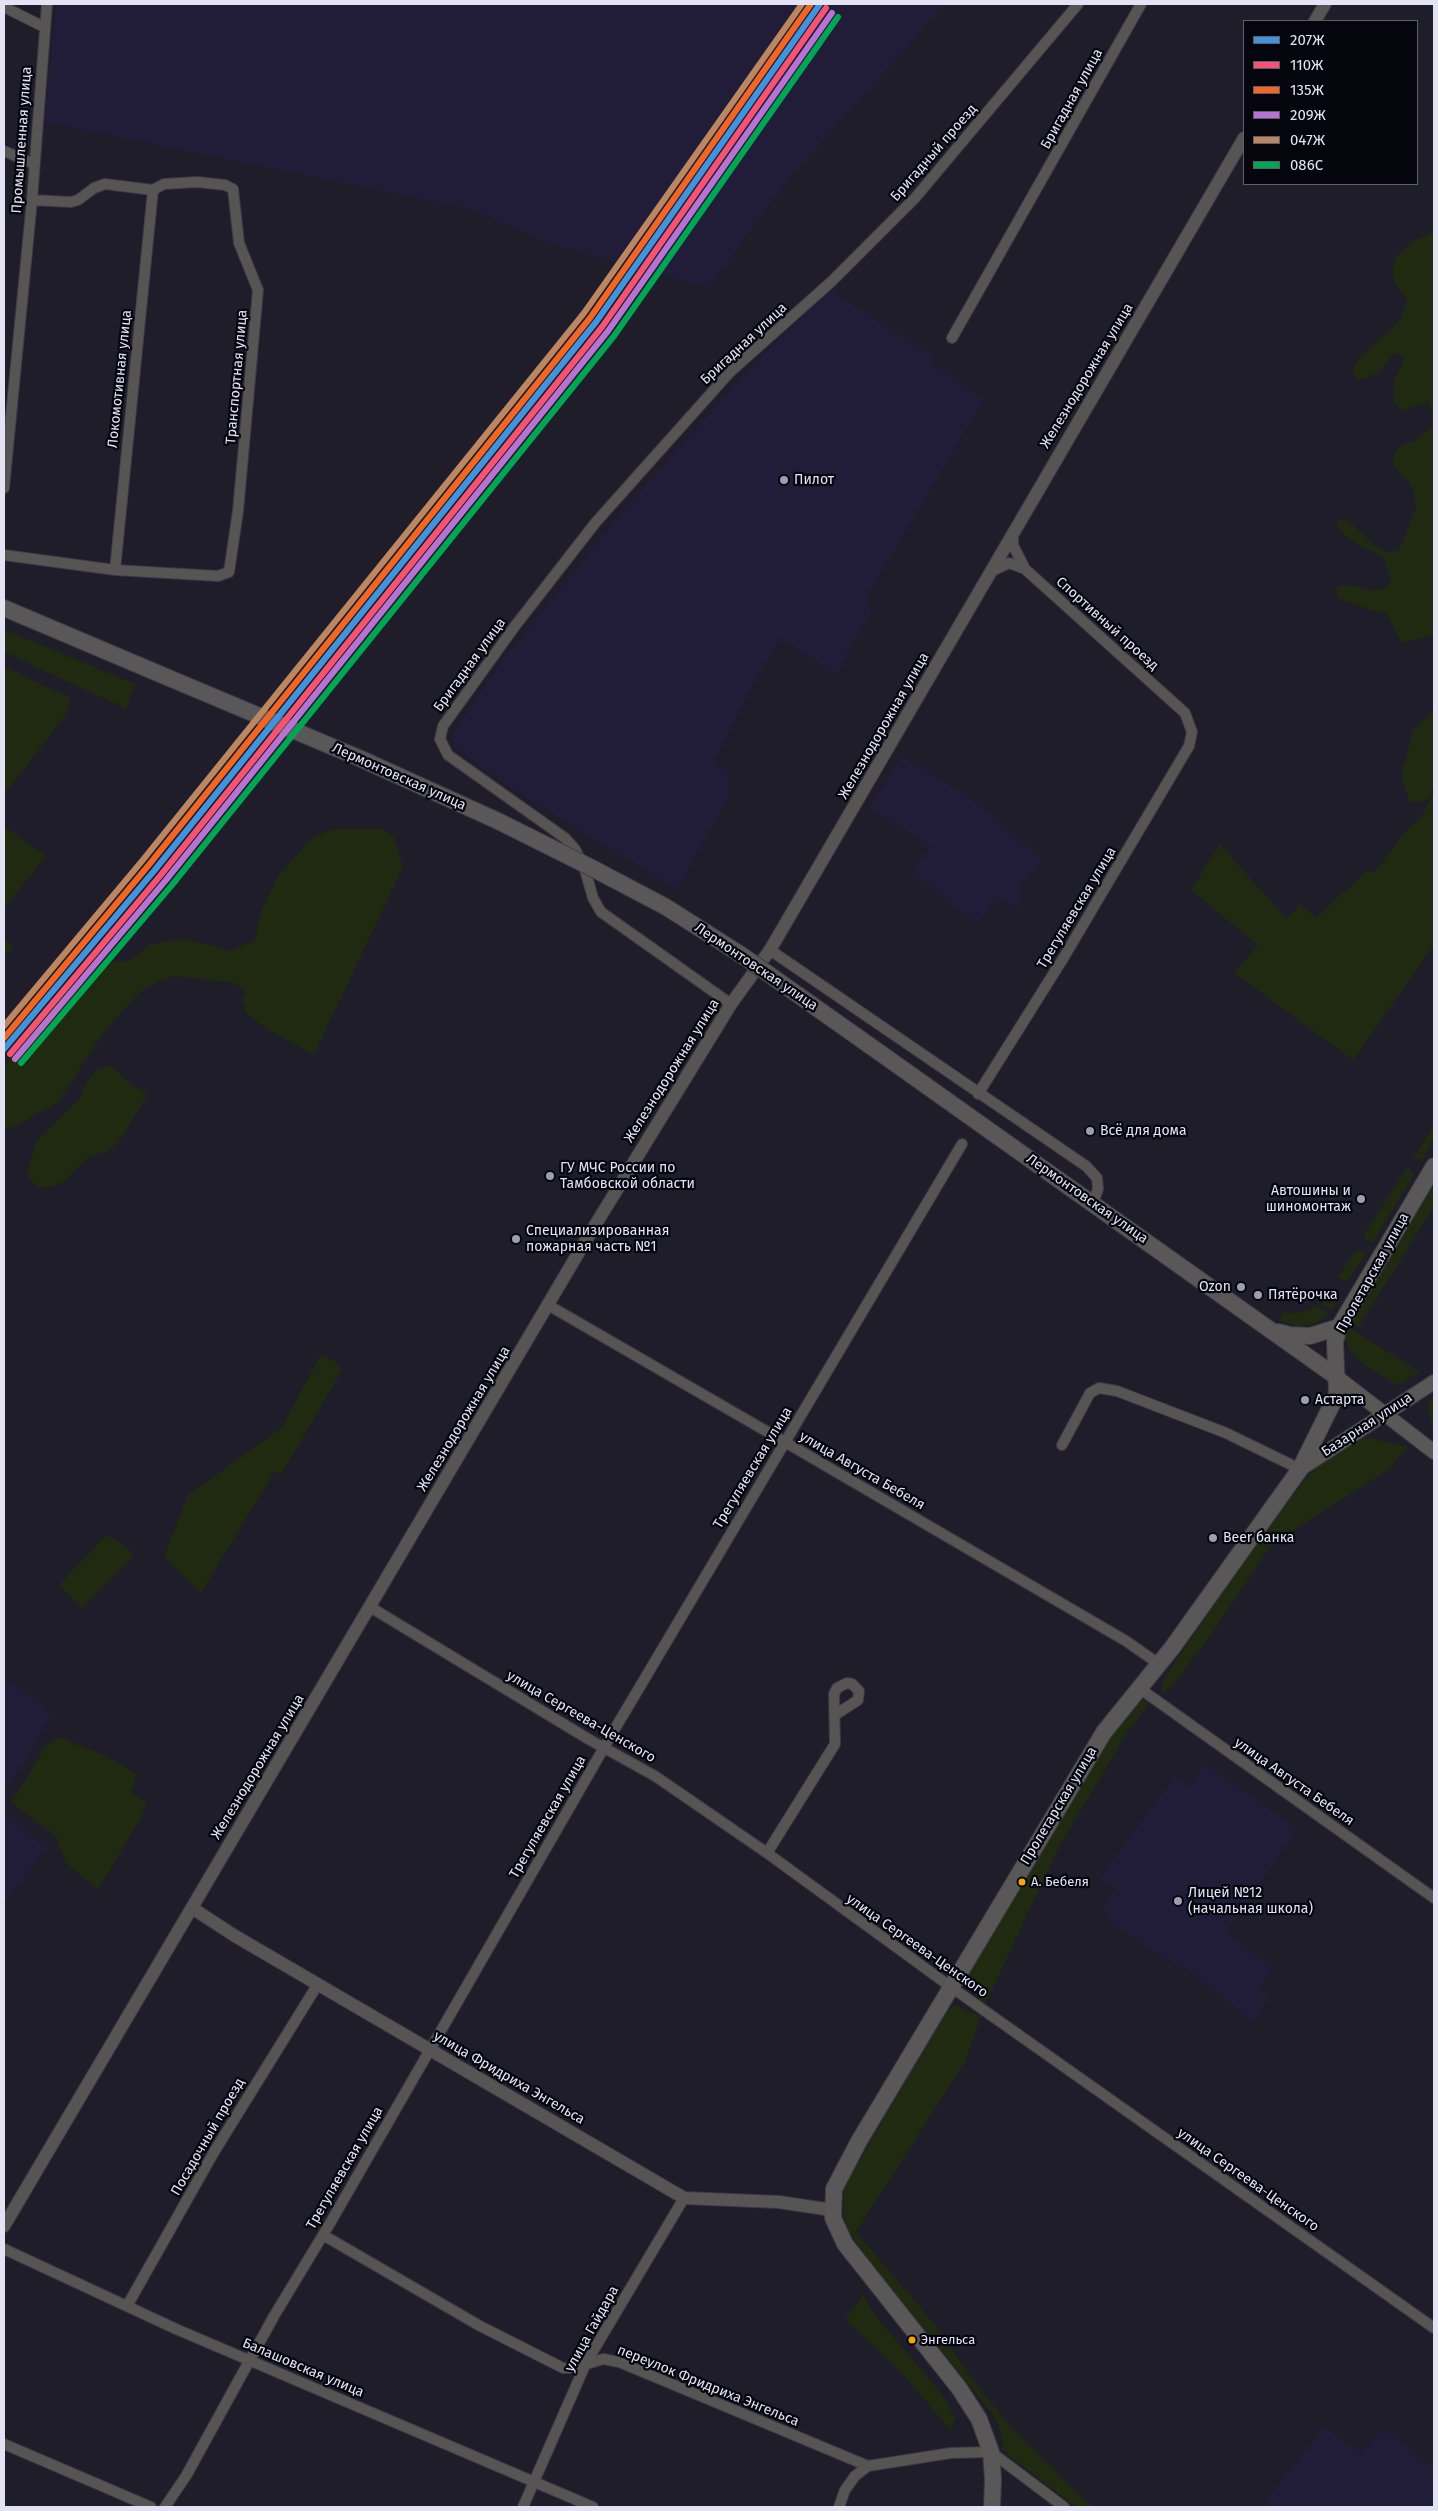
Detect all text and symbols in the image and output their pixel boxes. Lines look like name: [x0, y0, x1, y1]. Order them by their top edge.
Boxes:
legend: [1243, 20, 1418, 185]
text: 207Ж: [1290, 31, 1324, 49]
street label: Бригадная улица: [1037, 46, 1107, 152]
text: 110Ж: [1290, 56, 1323, 74]
street label: Промышленная улица: [8, 66, 36, 214]
text: 135Ж: [1290, 81, 1324, 99]
street label: Бригадный проезд: [887, 101, 981, 205]
text: 209Ж: [1290, 106, 1326, 124]
text: 047Ж: [1290, 131, 1325, 149]
text: 086С: [1290, 156, 1323, 174]
street label: Бригадная улица: [697, 300, 791, 388]
street label: Железнодорожная улица: [1037, 300, 1137, 452]
street label: Локомотивная улица: [104, 309, 136, 449]
street label: Транспортная улица: [223, 309, 251, 445]
place label: Пилот: [794, 472, 834, 488]
marker: Пилот: [778, 474, 790, 486]
street label: Спортивный проезд: [1052, 574, 1162, 674]
street label: Бригадная улица: [430, 615, 510, 715]
street label: Железнодорожная улица: [835, 650, 933, 802]
street label: Лермонтовская улица: [329, 740, 469, 814]
street label: Трегуляевская улица: [1034, 844, 1120, 972]
street label: Лермонтовская улица: [691, 920, 821, 1014]
street label: Железнодорожная улица: [621, 996, 723, 1146]
place label: Всё для дома: [1100, 1123, 1187, 1139]
marker: Всё для дома: [1084, 1125, 1096, 1137]
street label: Лермонтовская улица: [1023, 1151, 1151, 1247]
place label: ГУ МЧС России по Тамбовской области: [560, 1160, 695, 1192]
marker: ГУ МЧС России по Тамбовской области: [544, 1170, 556, 1182]
place label: Автошины и шиномонтаж: [1266, 1183, 1351, 1216]
marker: Автошины и шиномонтаж: [1355, 1193, 1367, 1205]
street label: Пролетарская улица: [1333, 1210, 1413, 1336]
place label: Специализированная пожарная часть №1: [526, 1223, 669, 1256]
marker: Специализированная пожарная часть №1: [510, 1233, 522, 1245]
place label: Ozon: [1199, 1279, 1231, 1295]
marker: Ozon: [1235, 1281, 1247, 1293]
place label: Пятёрочка: [1268, 1287, 1338, 1303]
marker: Пятёрочка: [1252, 1289, 1264, 1301]
street label: Железнодорожная улица: [414, 1343, 514, 1495]
street label: Базарная улица: [1318, 1389, 1416, 1461]
place label: Астарта: [1315, 1392, 1364, 1408]
marker: Астарта: [1299, 1394, 1311, 1406]
street label: Трегуляевская улица: [710, 1404, 796, 1532]
street label: улица Августа Бебеля: [796, 1428, 928, 1514]
place label: Beer банка: [1223, 1530, 1294, 1546]
marker: Beer банка: [1207, 1532, 1219, 1544]
street label: улица Сергеева-Ценского: [504, 1667, 658, 1767]
street label: Железнодорожная улица: [208, 1691, 308, 1843]
street label: улица Августа Бебеля: [1231, 1734, 1357, 1830]
street label: Пролетарская улица: [1017, 1744, 1101, 1868]
street label: Трегуляевская улица: [506, 1753, 590, 1881]
place label: А. Бебеля: [1031, 1874, 1089, 1890]
marker: А. Бебеля: [1017, 1877, 1027, 1887]
place label: Лицей №12 (начальная школа): [1188, 1885, 1313, 1918]
street label: улица Сергеева-Ценского: [843, 1891, 991, 2001]
marker: Лицей №12 (начальная школа): [1172, 1895, 1184, 1907]
street label: улица Фридриха Энгельса: [430, 2028, 588, 2128]
street label: Посадочный проезд: [168, 2075, 248, 2199]
street label: Трегуляевская улица: [303, 2104, 387, 2232]
street label: улица Сергеева-Ценского: [1174, 2125, 1322, 2235]
street label: улица Гайдара: [561, 2283, 623, 2375]
place label: Энгельса: [921, 2332, 975, 2348]
street label: Балашовская улица: [240, 2335, 366, 2401]
marker: Энгельса: [907, 2335, 917, 2345]
street label: переулок Фридриха Энгельса: [615, 2342, 801, 2430]

